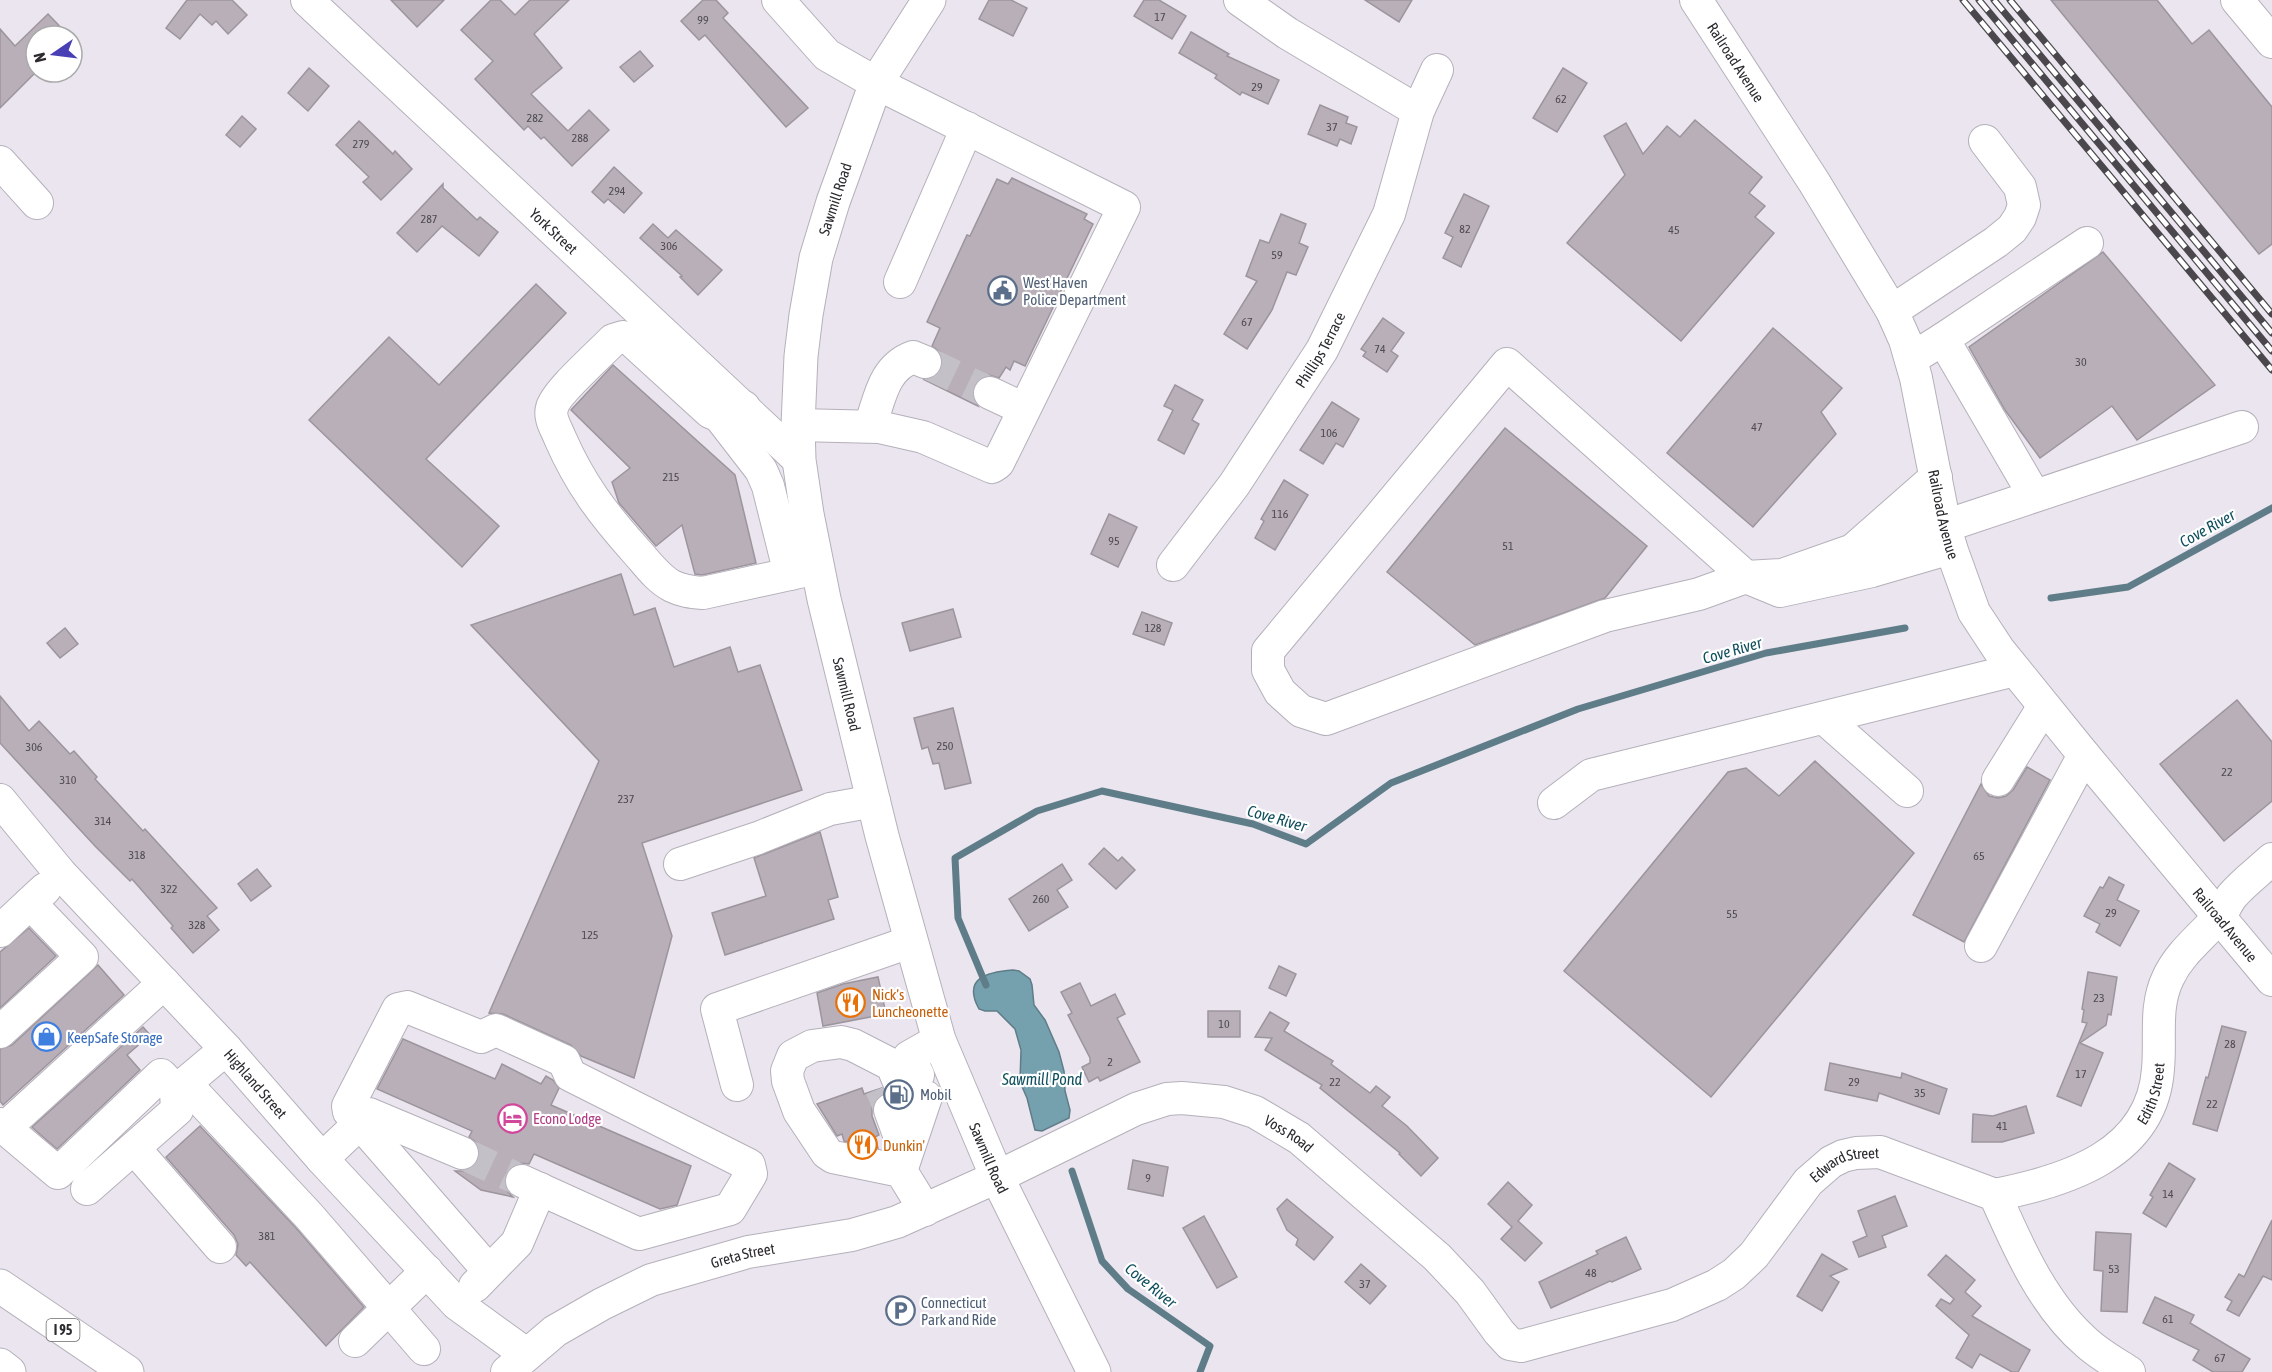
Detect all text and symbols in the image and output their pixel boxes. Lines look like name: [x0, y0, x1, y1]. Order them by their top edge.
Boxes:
house number: 17: [1154, 10, 1166, 24]
house number: 99: [697, 13, 709, 27]
street label: Railroad Avenue: [1704, 19, 1768, 105]
north arrow: [24, 24, 84, 84]
text: N: [30, 51, 49, 64]
house number: 29: [1251, 80, 1263, 94]
house number: 62: [1555, 92, 1567, 106]
house number: 282: [527, 111, 543, 125]
house number: 37: [1326, 120, 1338, 134]
house number: 288: [572, 131, 589, 145]
house number: 279: [353, 137, 370, 151]
street label: Sawmill Road: [815, 161, 855, 237]
house number: 294: [609, 184, 626, 198]
street label: York Street: [527, 205, 581, 257]
house number: 287: [421, 212, 438, 226]
house number: 82: [1459, 222, 1471, 236]
house number: 45: [1668, 223, 1680, 237]
house number: 306: [661, 239, 678, 253]
house number: 59: [1271, 248, 1283, 262]
place label: West Haven Police Department: [1023, 274, 1126, 308]
public building icon: West Haven Police Department: [986, 275, 1018, 307]
street label: Phillips Terrace: [1291, 309, 1348, 391]
house number: 67: [1241, 315, 1253, 329]
house number: 74: [1374, 342, 1386, 356]
house number: 30: [2075, 355, 2087, 369]
house number: 47: [1751, 420, 1763, 434]
house number: 106: [1321, 426, 1338, 440]
street label: Railroad Avenue: [1926, 468, 1963, 561]
house number: 215: [663, 470, 679, 484]
water label: Cove River: [2176, 505, 2239, 551]
house number: 116: [1272, 507, 1289, 521]
house number: 95: [1108, 534, 1120, 548]
house number: 51: [1502, 539, 1514, 553]
house number: 128: [1145, 621, 1162, 635]
water label: Cove River: [1700, 633, 1765, 667]
street label: Sawmill Road: [830, 656, 864, 733]
house number: 250: [937, 739, 954, 753]
house number: 306: [26, 740, 43, 754]
house number: 22: [2221, 765, 2233, 779]
house number: 310: [60, 773, 77, 787]
house number: 237: [618, 792, 635, 806]
water label: Cove River: [1245, 801, 1310, 835]
house number: 314: [95, 814, 112, 828]
house number: 318: [129, 848, 146, 862]
house number: 65: [1973, 849, 1985, 863]
house number: 322: [161, 882, 177, 896]
street label: Railroad Avenue: [2190, 884, 2261, 965]
house number: 260: [1033, 892, 1050, 906]
house number: 29: [2105, 906, 2117, 920]
house number: 55: [1726, 907, 1738, 921]
house number: 328: [189, 918, 206, 932]
house number: 125: [582, 928, 598, 942]
place label: Nick’s Luncheonette: [872, 986, 949, 1020]
restaurant icon: Nick’s Luncheonette: [835, 987, 867, 1019]
house number: 23: [2093, 991, 2105, 1005]
house number: 10: [1218, 1017, 1230, 1031]
shop icon: KeepSafe Storage: [30, 1021, 62, 1053]
place label: KeepSafe Storage: [67, 1029, 163, 1046]
house number: 28: [2224, 1037, 2236, 1051]
street label: Highland Street: [221, 1045, 291, 1121]
house number: 2: [1107, 1055, 1113, 1069]
street label: Edith Street: [2133, 1062, 2167, 1127]
house number: 17: [2075, 1067, 2087, 1081]
water label: Sawmill Pond: [1001, 1070, 1082, 1088]
house number: 22: [1329, 1075, 1341, 1089]
house number: 29: [1848, 1075, 1860, 1089]
fuel station icon: Mobil: [883, 1078, 915, 1110]
place label: Mobil: [920, 1086, 952, 1103]
house number: 35: [1914, 1086, 1926, 1100]
house number: 22: [2206, 1097, 2218, 1111]
hotel icon: Econo Lodge: [496, 1102, 528, 1134]
place label: Econo Lodge: [533, 1110, 601, 1127]
street label: Voss Road: [1261, 1111, 1317, 1155]
house number: 41: [1996, 1119, 2008, 1133]
street label: Sawmill Road: [966, 1120, 1012, 1196]
restaurant icon: Dunkin': [846, 1129, 878, 1161]
place label: Dunkin': [883, 1137, 925, 1154]
street label: Edward Street: [1806, 1144, 1880, 1185]
house number: 9: [1145, 1171, 1151, 1185]
house number: 14: [2162, 1187, 2174, 1201]
house number: 381: [259, 1229, 276, 1243]
street label: Greta Street: [709, 1239, 776, 1271]
water label: Cove River: [1122, 1259, 1181, 1312]
house number: 53: [2108, 1262, 2120, 1276]
house number: 48: [1585, 1266, 1597, 1280]
house number: 37: [1359, 1277, 1371, 1291]
place label: Connecticut Park and Ride: [921, 1294, 997, 1328]
parking icon: Connecticut Park and Ride: [884, 1295, 916, 1327]
house number: 61: [2162, 1312, 2174, 1326]
road number: I 95: [46, 1319, 80, 1341]
house number: 67: [2214, 1351, 2226, 1365]

